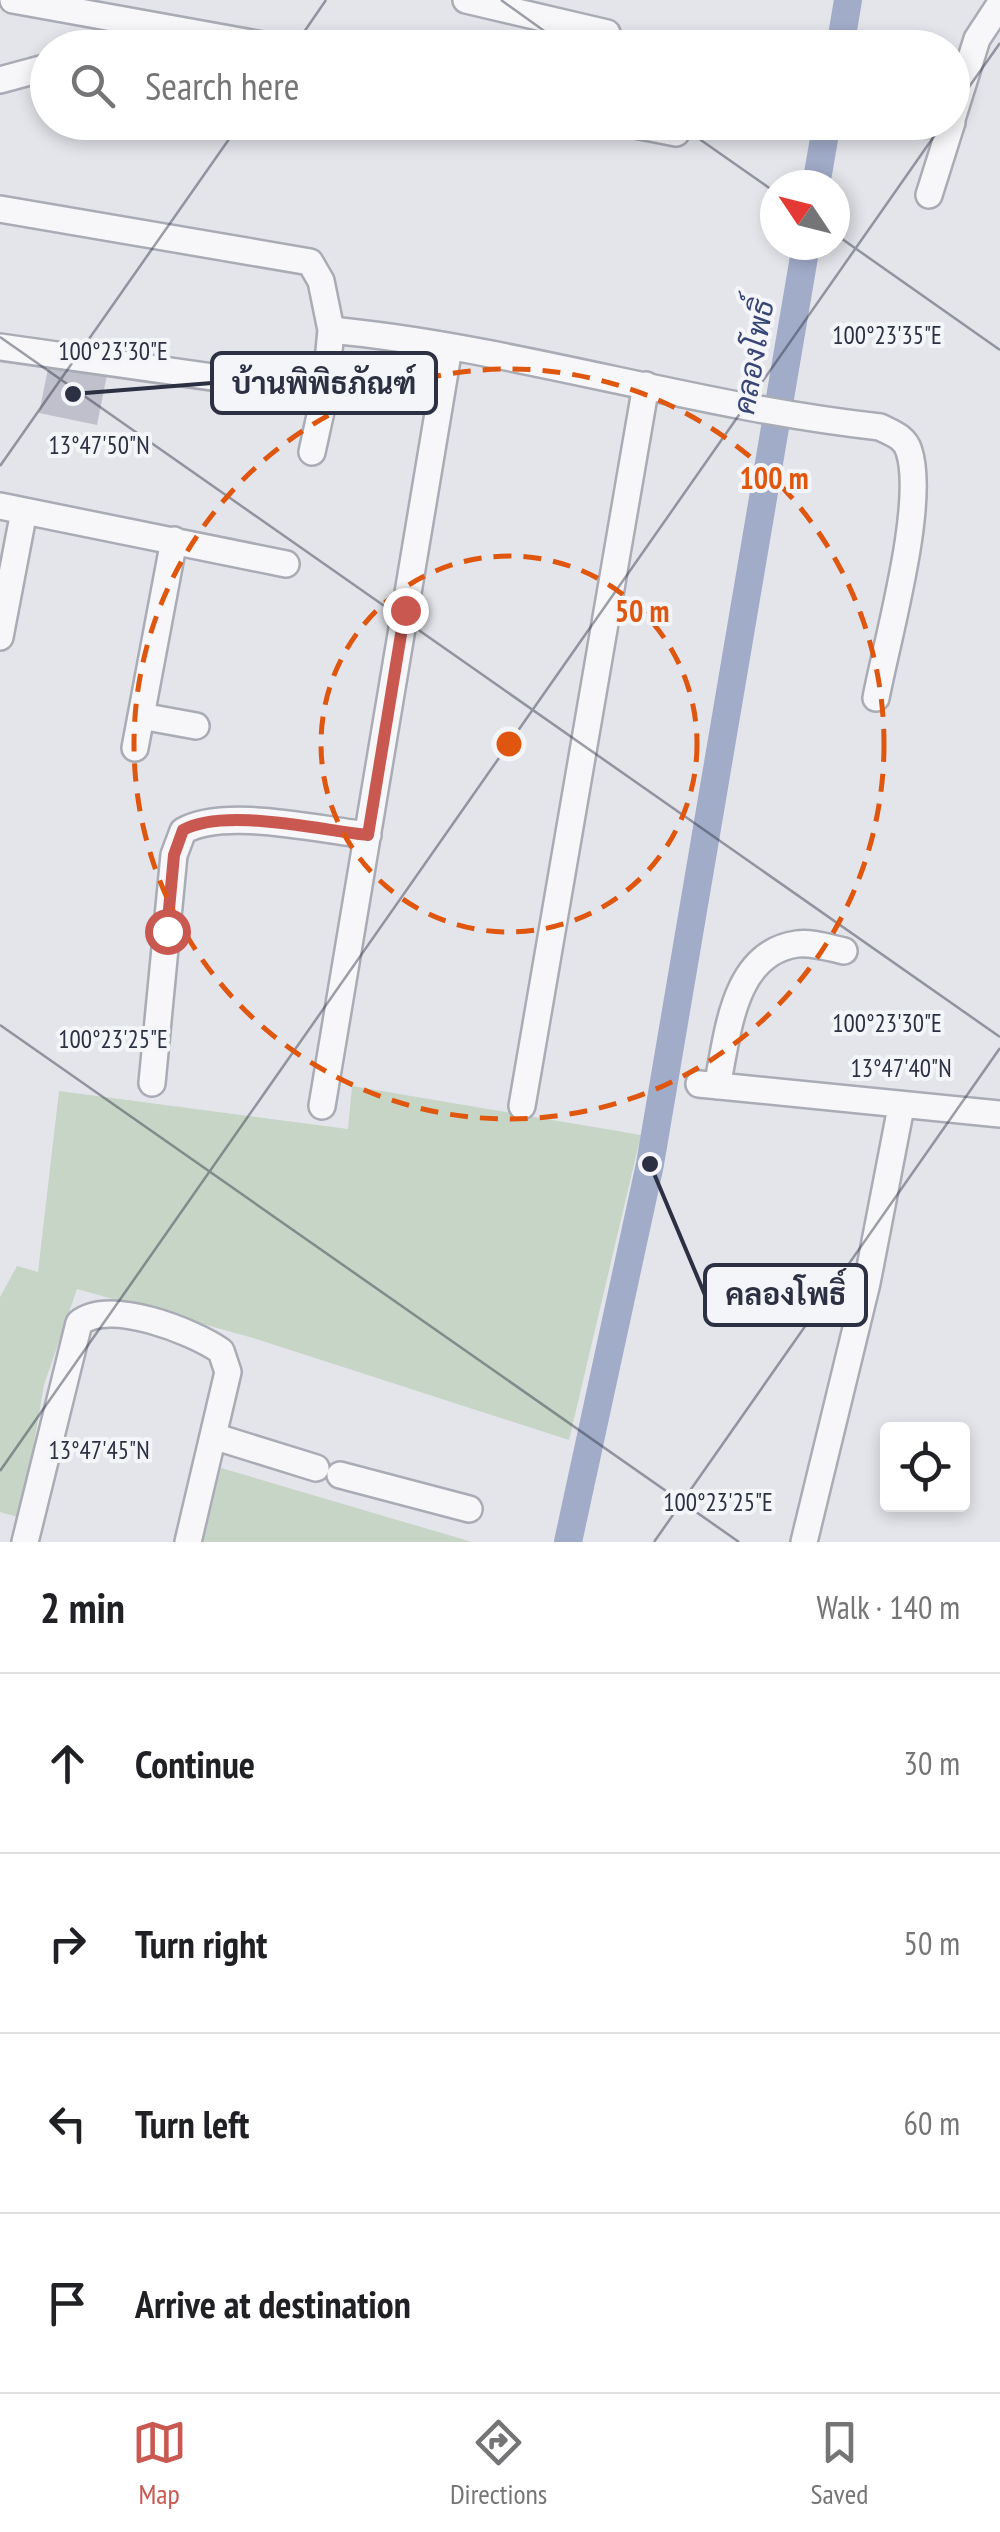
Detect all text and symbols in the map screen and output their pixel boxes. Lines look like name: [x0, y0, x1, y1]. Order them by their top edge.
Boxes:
search box: [30, 30, 970, 140]
icon: search: [65, 58, 120, 113]
text: Search here: [145, 61, 299, 110]
north arrow: [760, 170, 850, 260]
water label: คลองโพธิ์: [718, 290, 783, 417]
text: 100°23'35"E: [832, 319, 942, 351]
text: 100°23'30"E: [58, 335, 168, 367]
callout: บ้านพิพิธภัณฑ์: [212, 353, 436, 413]
text: บ้านพิพิธภัณฑ์: [232, 363, 417, 402]
text: 13°47'50"N: [48, 429, 150, 461]
text: 100 m: [739, 458, 809, 497]
route end: [383, 588, 429, 634]
text: 50 m: [615, 591, 669, 630]
centre of rings: [491, 726, 527, 762]
route start: [145, 909, 191, 955]
text: 100°23'30"E: [832, 1007, 942, 1039]
text: 100°23'25"E: [58, 1023, 168, 1055]
text: 13°47'40"N: [850, 1052, 952, 1084]
callout: คลองโพธิ์: [705, 1265, 866, 1325]
text: คลองโพธิ์: [725, 1268, 847, 1313]
map controls: [880, 1422, 970, 1512]
button: locate: [880, 1422, 970, 1512]
text: 13°47'45"N: [48, 1434, 150, 1466]
text: 100°23'25"E: [663, 1486, 773, 1518]
text: 2 min: [40, 1580, 125, 1635]
text: Walk · 140 m: [816, 1586, 960, 1628]
icon: ahead: [40, 1736, 95, 1791]
text: Continue: [135, 1739, 255, 1788]
text: 30 m: [904, 1742, 960, 1784]
icon: right: [40, 1916, 95, 1971]
text: Turn right: [135, 1919, 267, 1968]
text: 50 m: [904, 1922, 960, 1964]
icon: left: [40, 2096, 95, 2151]
text: Turn left: [135, 2099, 249, 2148]
text: 60 m: [904, 2102, 960, 2144]
icon: arrive: [40, 2276, 95, 2331]
text: Arrive at destination: [135, 2279, 411, 2328]
tab: Map: [132, 2415, 187, 2512]
tab: Directions: [450, 2415, 547, 2512]
tab: Saved: [811, 2415, 868, 2512]

